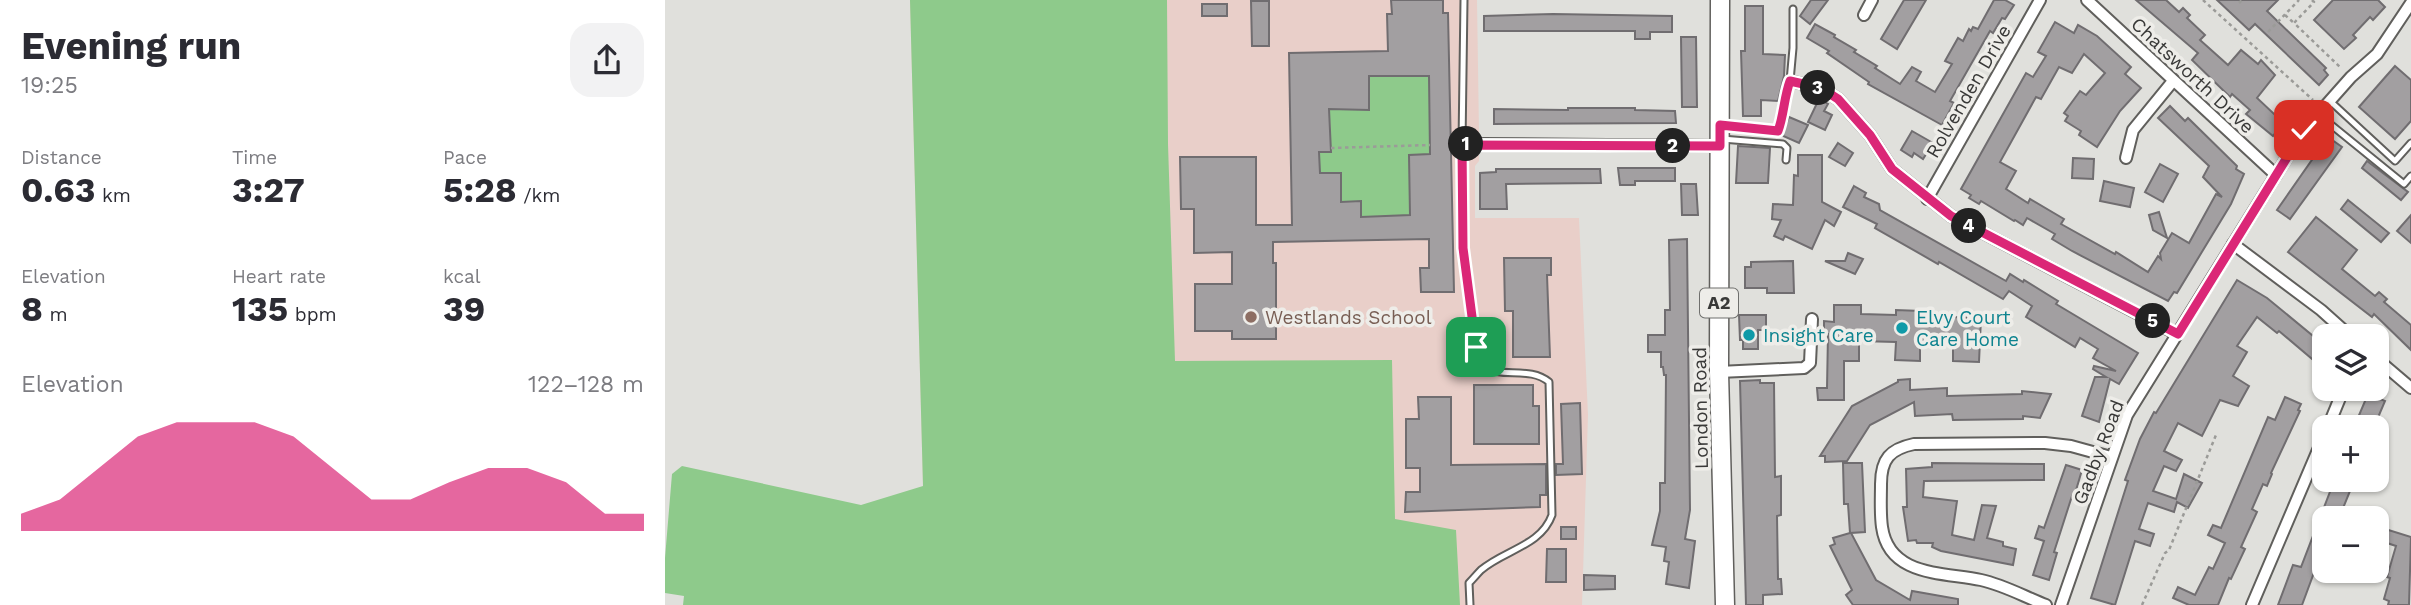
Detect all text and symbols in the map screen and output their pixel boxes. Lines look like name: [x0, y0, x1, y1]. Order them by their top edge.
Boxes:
street label: Chatsworth Drive: [2126, 12, 2259, 138]
street label: Rolvenden Drive: [1921, 20, 2016, 162]
button: share: [570, 23, 644, 97]
text: Evening run: [21, 24, 241, 68]
pin: 3: [1801, 70, 1835, 106]
text: 19:25: [21, 72, 78, 99]
text: 3: [1812, 76, 1823, 99]
pin: [2274, 100, 2334, 160]
icon: check: [2285, 111, 2323, 149]
pin: 1: [1449, 127, 1483, 162]
pin: 2: [1655, 128, 1691, 164]
text: 1: [1461, 132, 1470, 155]
text: 2: [1667, 134, 1678, 157]
text: Distance: [21, 146, 102, 169]
text: Time: [232, 146, 277, 169]
text: Pace: [443, 146, 487, 169]
text: 0.63: [21, 169, 95, 211]
text: 3:27: [232, 169, 305, 211]
text: 5:28: [443, 169, 517, 211]
text: km: [95, 184, 131, 207]
text: /km: [517, 184, 560, 207]
pin: 4: [1951, 208, 1987, 244]
text: 4: [1962, 214, 1975, 237]
text: Elevation: [21, 265, 106, 288]
text: Heart rate: [232, 265, 326, 288]
text: kcal: [443, 265, 481, 288]
text: 8: [21, 288, 43, 330]
text: 135: [232, 288, 288, 330]
text: 39: [443, 288, 485, 330]
road number: A2: [1700, 288, 1738, 318]
text: m: [43, 303, 68, 326]
text: bpm: [288, 303, 337, 326]
pin: 5: [2135, 304, 2171, 338]
place label: Westlands School: [1265, 306, 1432, 329]
place label: Elvy Court Care Home: [1916, 306, 2019, 351]
marker: Westlands School: [1243, 309, 1259, 325]
text: 5: [2147, 309, 2158, 332]
pin: [1446, 317, 1506, 377]
marker: Elvy Court Care Home: [1894, 320, 1910, 336]
place label: Insight Care: [1763, 324, 1874, 347]
map controls: [2312, 324, 2389, 583]
button: layers: [2312, 324, 2389, 401]
marker: Insight Care: [1741, 327, 1757, 343]
icon: arrive: [1457, 328, 1495, 366]
street label: London Road: [1688, 347, 1713, 469]
text: Elevation: [21, 371, 124, 398]
text: 122–128 m: [528, 371, 644, 398]
street label: Gadby Road: [2068, 397, 2129, 508]
button: +: [2312, 415, 2389, 492]
button: −: [2312, 506, 2389, 583]

